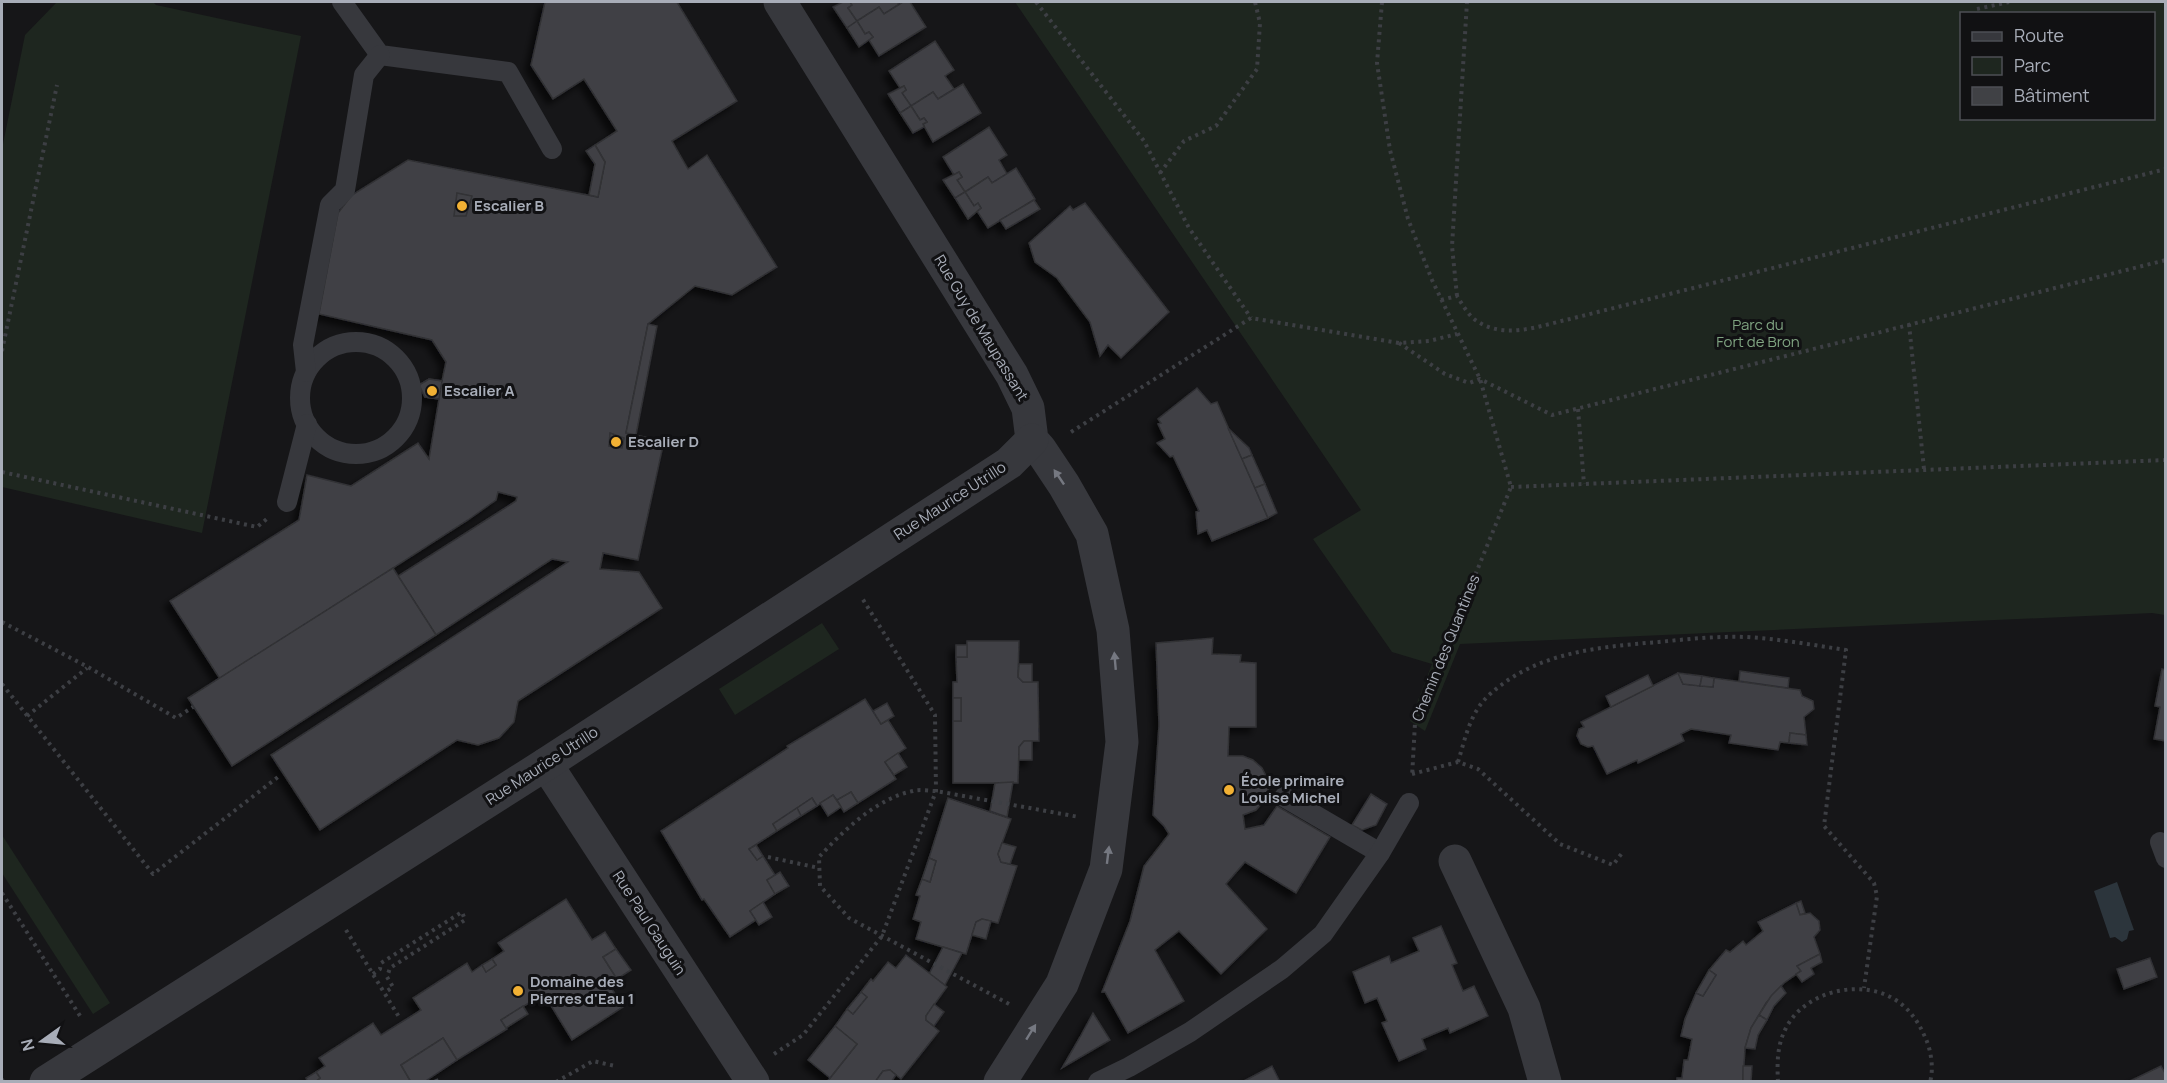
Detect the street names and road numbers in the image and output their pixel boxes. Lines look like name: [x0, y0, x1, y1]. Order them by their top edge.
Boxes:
street label: Rue Guy de Maupassant: [929, 251, 1033, 405]
street label: Rue Maurice Utrillo: [889, 456, 1010, 545]
street label: Chemin des Quantines: [1406, 571, 1485, 724]
street label: Rue Maurice Utrillo: [481, 721, 602, 810]
street label: Rue Paul Gauguin: [608, 866, 691, 979]

